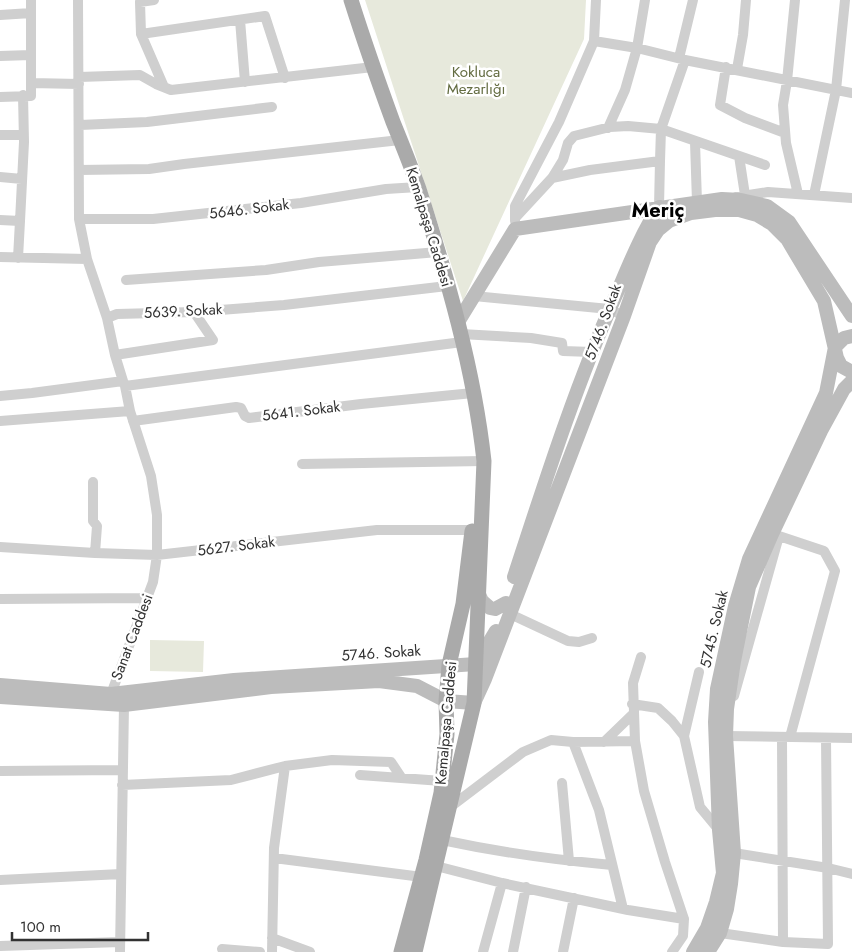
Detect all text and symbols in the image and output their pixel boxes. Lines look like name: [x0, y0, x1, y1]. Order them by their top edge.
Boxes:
park label: Kokluca Mezarlığı: [447, 61, 505, 100]
street label: Kemalpaşa Caddesi: [400, 165, 458, 289]
street label: 5646. Sokak: [208, 193, 291, 225]
district label: Meriç: [632, 196, 684, 225]
street label: 5746. Sokak: [579, 280, 627, 363]
street label: 5639. Sokak: [143, 298, 223, 324]
street label: 5641. Sokak: [261, 395, 342, 427]
street label: 5627. Sokak: [196, 530, 276, 562]
street label: 5745. Sokak: [694, 587, 734, 670]
street label: Sanat Caddesi: [105, 591, 159, 683]
street label: 5746. Sokak: [341, 639, 422, 667]
street label: Kemalpaşa Caddesi: [430, 660, 462, 786]
scale bar: [12, 910, 149, 942]
text: 100 m: [20, 916, 61, 938]

